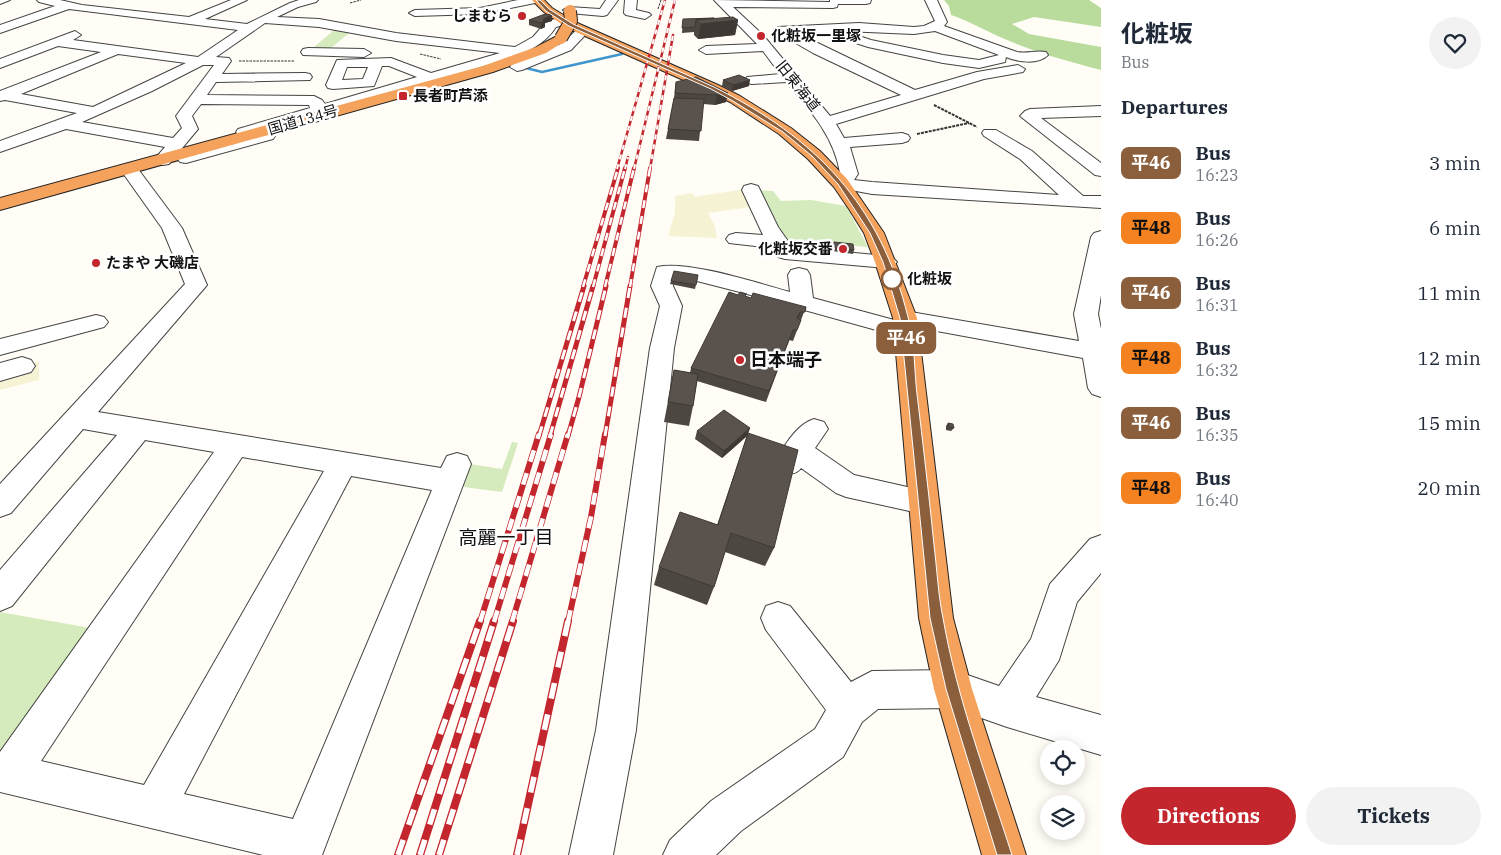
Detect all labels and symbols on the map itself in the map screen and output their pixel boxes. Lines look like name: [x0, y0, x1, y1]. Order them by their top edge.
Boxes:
place label: しまむら: [452, 6, 512, 25]
marker: しまむら: [516, 10, 528, 22]
place label: 化粧坂一里塚: [771, 26, 861, 45]
marker: 化粧坂一里塚: [755, 30, 767, 42]
street label: 旧東海道: [772, 56, 825, 115]
place label: 長者町芦添: [413, 86, 488, 105]
marker: 長者町芦添: [397, 90, 409, 102]
street label: 国道134号: [266, 100, 340, 139]
place label: 化粧坂交番: [758, 239, 833, 258]
marker: 化粧坂交番: [837, 243, 849, 255]
place label: たまや 大磯店: [106, 253, 199, 272]
marker: たまや 大磯店: [90, 257, 102, 269]
marker: 化粧坂: [881, 268, 903, 290]
place label: 化粧坂: [907, 269, 952, 288]
line badge: 平46: [877, 322, 935, 354]
place label: 日本端子: [750, 348, 822, 371]
marker: 日本端子: [734, 354, 746, 366]
district label: 高麗一丁目: [458, 525, 554, 549]

